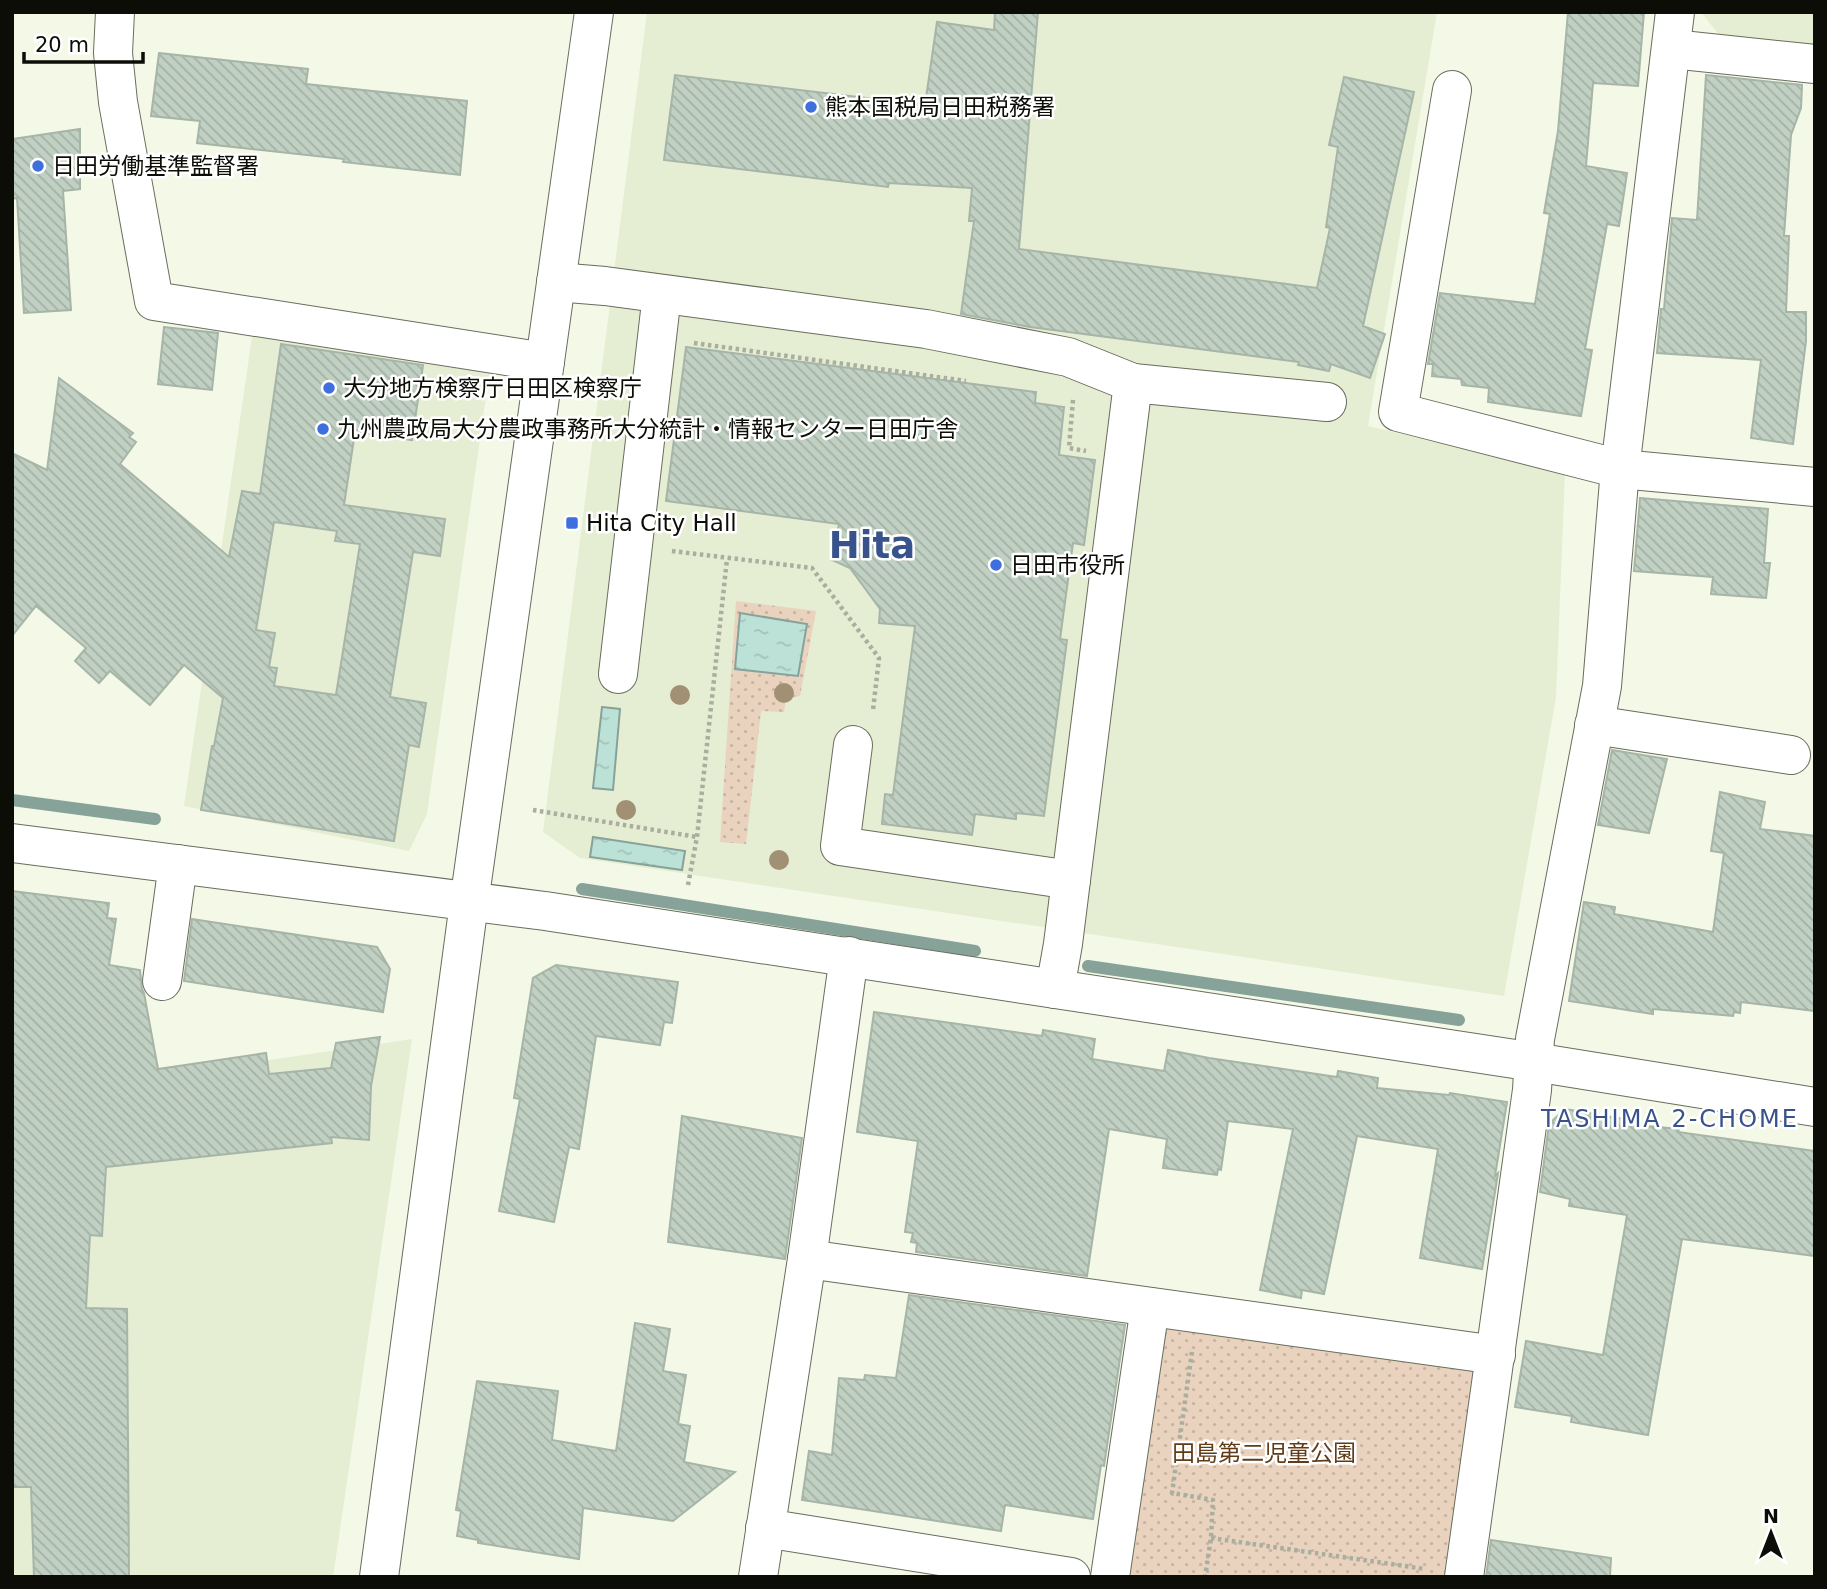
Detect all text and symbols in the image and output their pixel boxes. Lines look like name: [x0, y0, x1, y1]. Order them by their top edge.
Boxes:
scale bar: [24, 21, 144, 65]
text: 20 m: [35, 33, 89, 57]
place label: 熊本国税局日田税務署: [825, 94, 1055, 120]
marker: 熊本国税局日田税務署: [803, 99, 819, 115]
place label: 日田労働基準監督署: [52, 153, 259, 179]
marker: 日田労働基準監督署: [30, 158, 46, 174]
place label: 大分地方検察庁日田区検察庁: [343, 375, 642, 401]
marker: 大分地方検察庁日田区検察庁: [321, 380, 337, 396]
place label: 九州農政局大分農政事務所大分統計・情報センター日田庁舎: [337, 416, 958, 442]
marker: 九州農政局大分農政事務所大分統計・情報センター日田庁舎: [315, 421, 331, 437]
place label: Hita City Hall: [586, 510, 737, 536]
marker: Hita City Hall: [564, 515, 580, 531]
district label: Hita: [829, 524, 915, 567]
place label: 日田市役所: [1010, 552, 1125, 578]
marker: 日田市役所: [988, 557, 1004, 573]
district label: TASHIMA 2-CHOME: [1540, 1105, 1799, 1133]
park label: 田島第二児童公園: [1172, 1440, 1356, 1466]
north arrow: [1736, 1498, 1806, 1568]
text: N: [1763, 1505, 1779, 1527]

